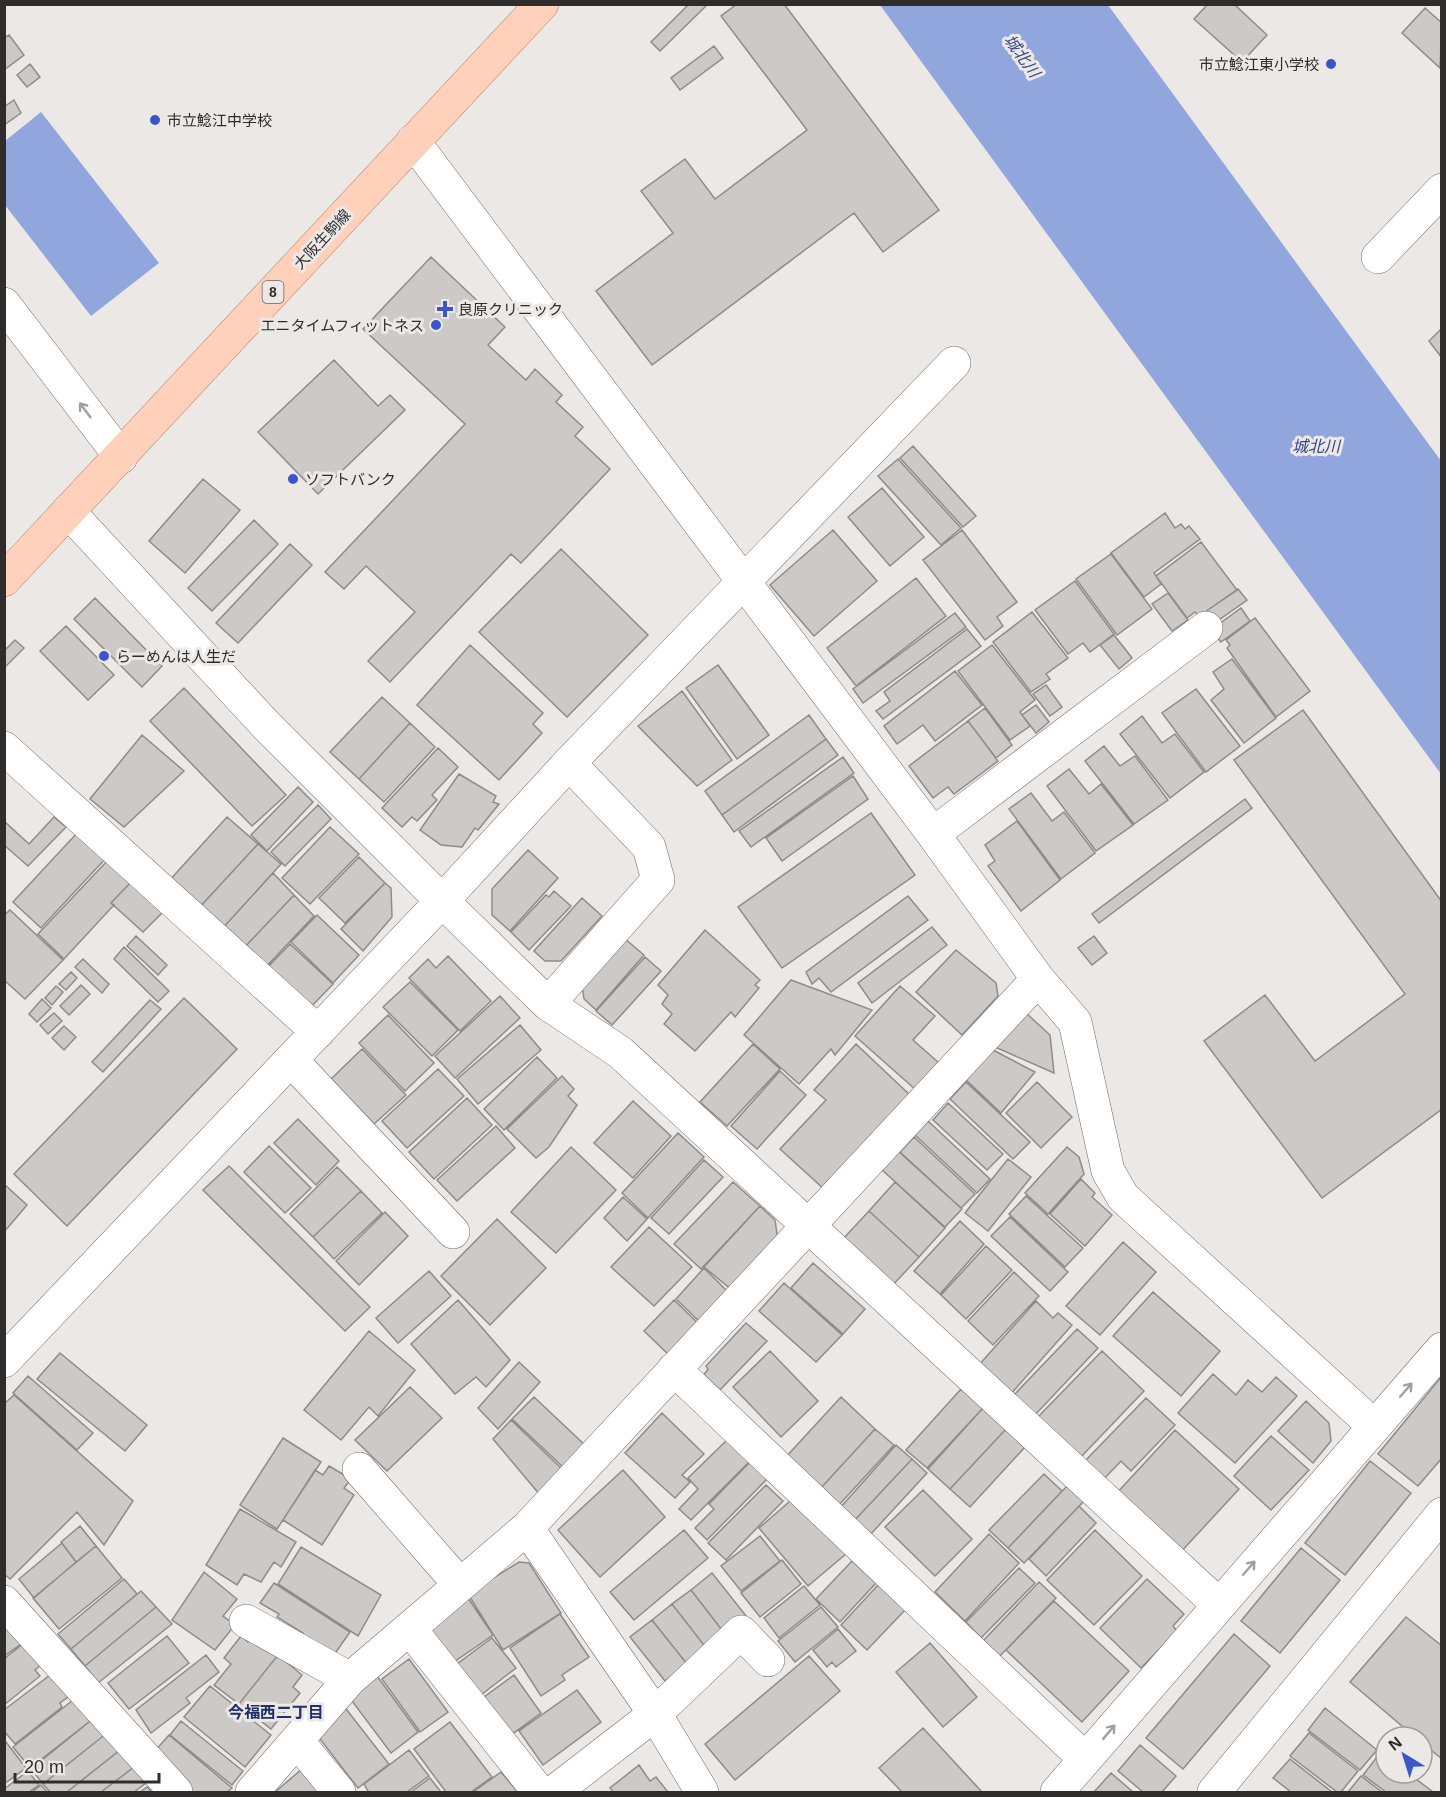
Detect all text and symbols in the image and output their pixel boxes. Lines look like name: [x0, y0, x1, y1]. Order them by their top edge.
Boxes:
water label: 城北川: [1001, 32, 1044, 82]
place label: 市立鯰江東小学校: [1199, 56, 1319, 73]
marker: 市立鯰江東小学校: [1324, 57, 1338, 71]
place label: 市立鯰江中学校: [167, 112, 272, 129]
marker: 市立鯰江中学校: [148, 113, 162, 127]
street label: 大阪生駒線: [290, 206, 354, 272]
road number: 8: [262, 281, 284, 303]
marker: 良原クリニック: [436, 300, 454, 318]
place label: 良原クリニック: [458, 301, 563, 318]
place label: エニタイムフィットネス: [260, 317, 424, 334]
marker: エニタイムフィットネス: [429, 318, 443, 332]
one-way arrow: [79, 403, 92, 419]
water label: 城北川: [1292, 438, 1342, 455]
place label: ソフトバンク: [305, 471, 396, 488]
marker: ソフトバンク: [286, 472, 300, 486]
place label: らーめんは人生だ: [116, 648, 236, 665]
marker: らーめんは人生だ: [97, 649, 111, 663]
one-way arrow: [1399, 1383, 1413, 1398]
one-way arrow: [1242, 1561, 1256, 1576]
district label: 今福西二丁目: [228, 1704, 324, 1721]
one-way arrow: [1102, 1725, 1116, 1740]
north arrow: [1374, 1725, 1434, 1785]
text: N: [1385, 1733, 1405, 1754]
scale bar: [15, 1746, 159, 1784]
text: 20 m: [24, 1757, 64, 1777]

